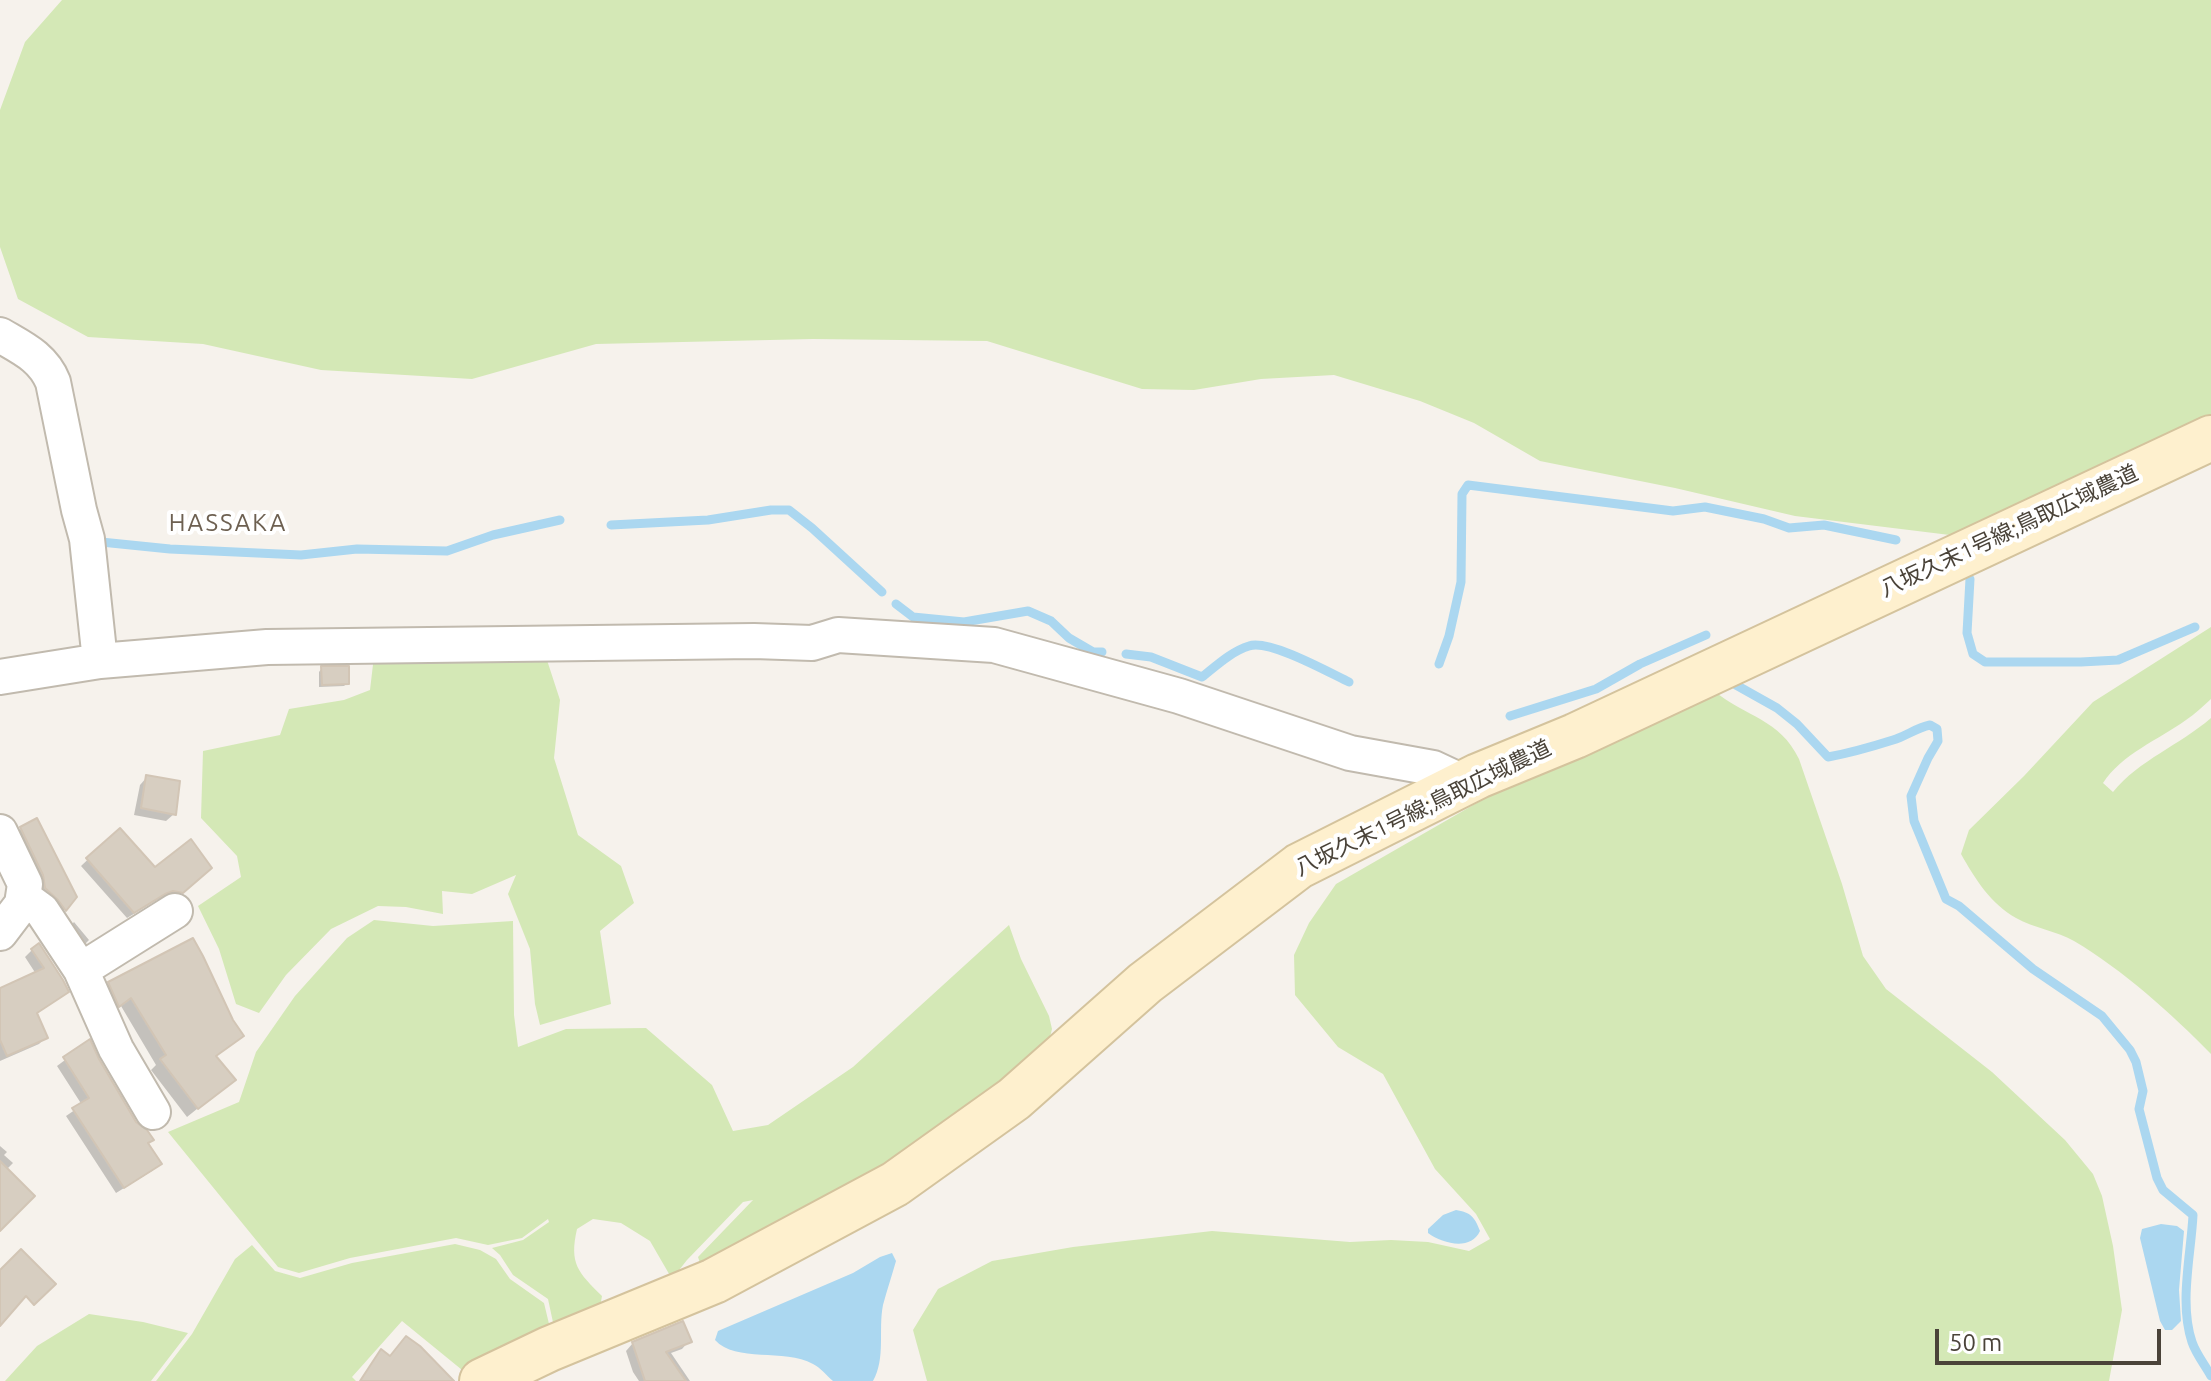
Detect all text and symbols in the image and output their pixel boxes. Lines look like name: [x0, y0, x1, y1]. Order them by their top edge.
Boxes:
street label: 八坂久末1号線;鳥取広域農道: [1876, 459, 2142, 603]
district label: HASSAKA: [169, 509, 287, 537]
street label: 八坂久末1号線;鳥取広域農道: [1291, 734, 1555, 882]
scale bar: [1939, 1313, 2165, 1363]
text: 50 m: [1949, 1329, 2002, 1356]

